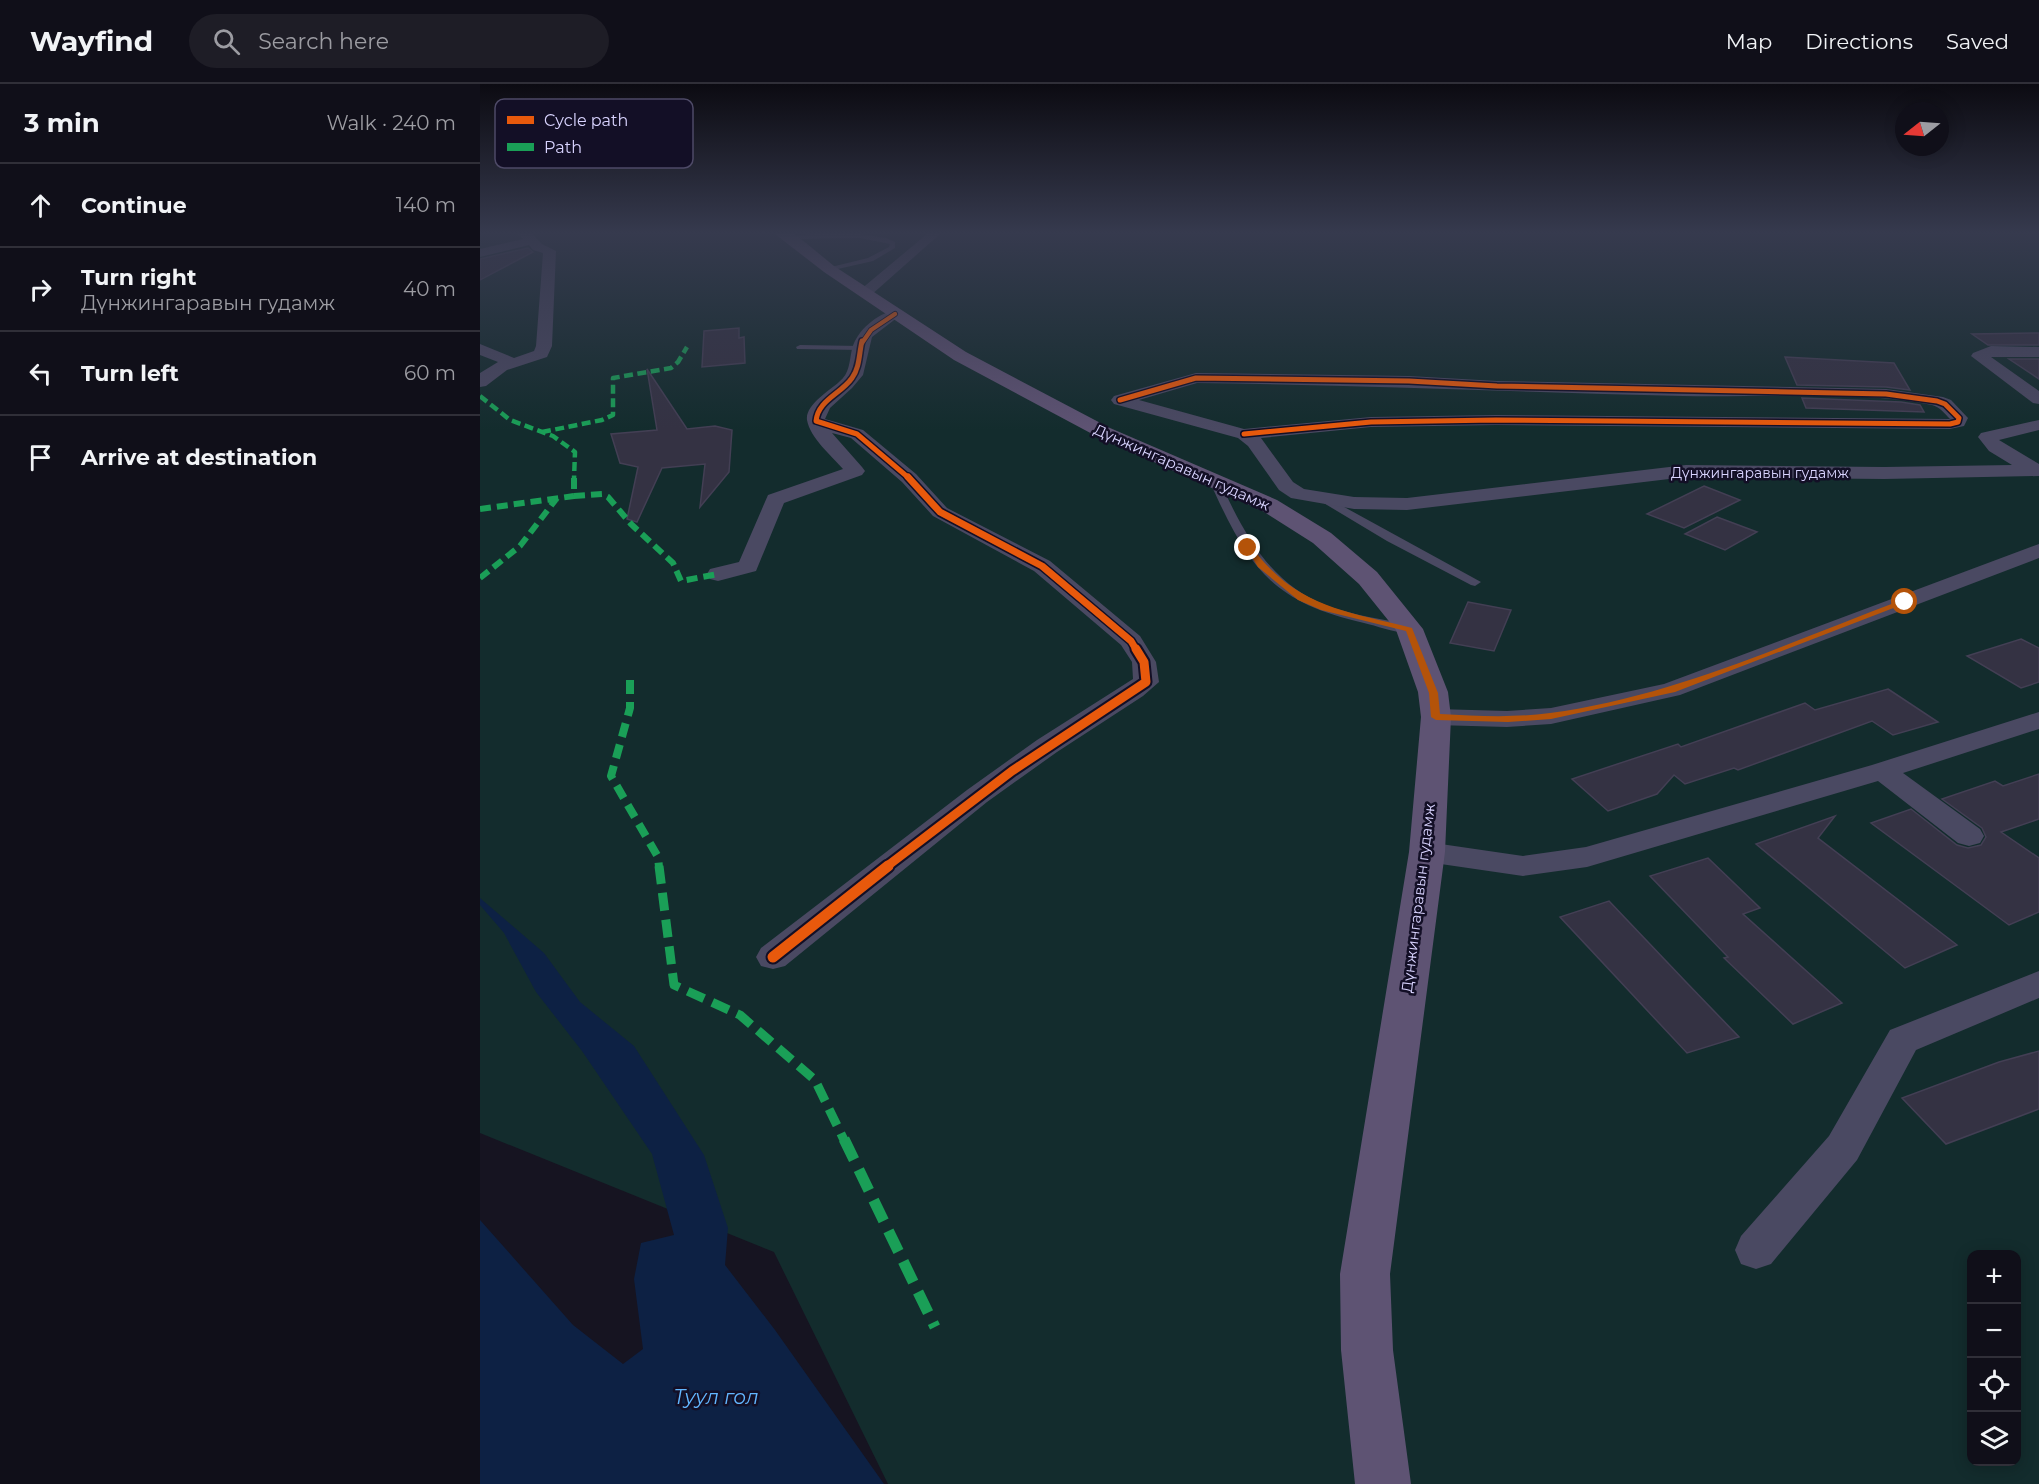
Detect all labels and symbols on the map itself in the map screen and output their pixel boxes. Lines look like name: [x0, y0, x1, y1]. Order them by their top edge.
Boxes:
legend: [495, 99, 693, 168]
north arrow: [1895, 102, 1949, 156]
text: Cycle path: [544, 111, 628, 130]
text: Path: [544, 138, 582, 157]
street label: Дүнжингаравын гудамж: [1091, 420, 1273, 515]
street label: Дүнжингаравын гудамж: [1671, 464, 1849, 482]
route end: [1234, 534, 1260, 560]
route start: [1891, 588, 1917, 614]
street label: Дүнжингаравын гудамж: [1397, 802, 1439, 994]
water label: Туул гол: [673, 1385, 759, 1409]

